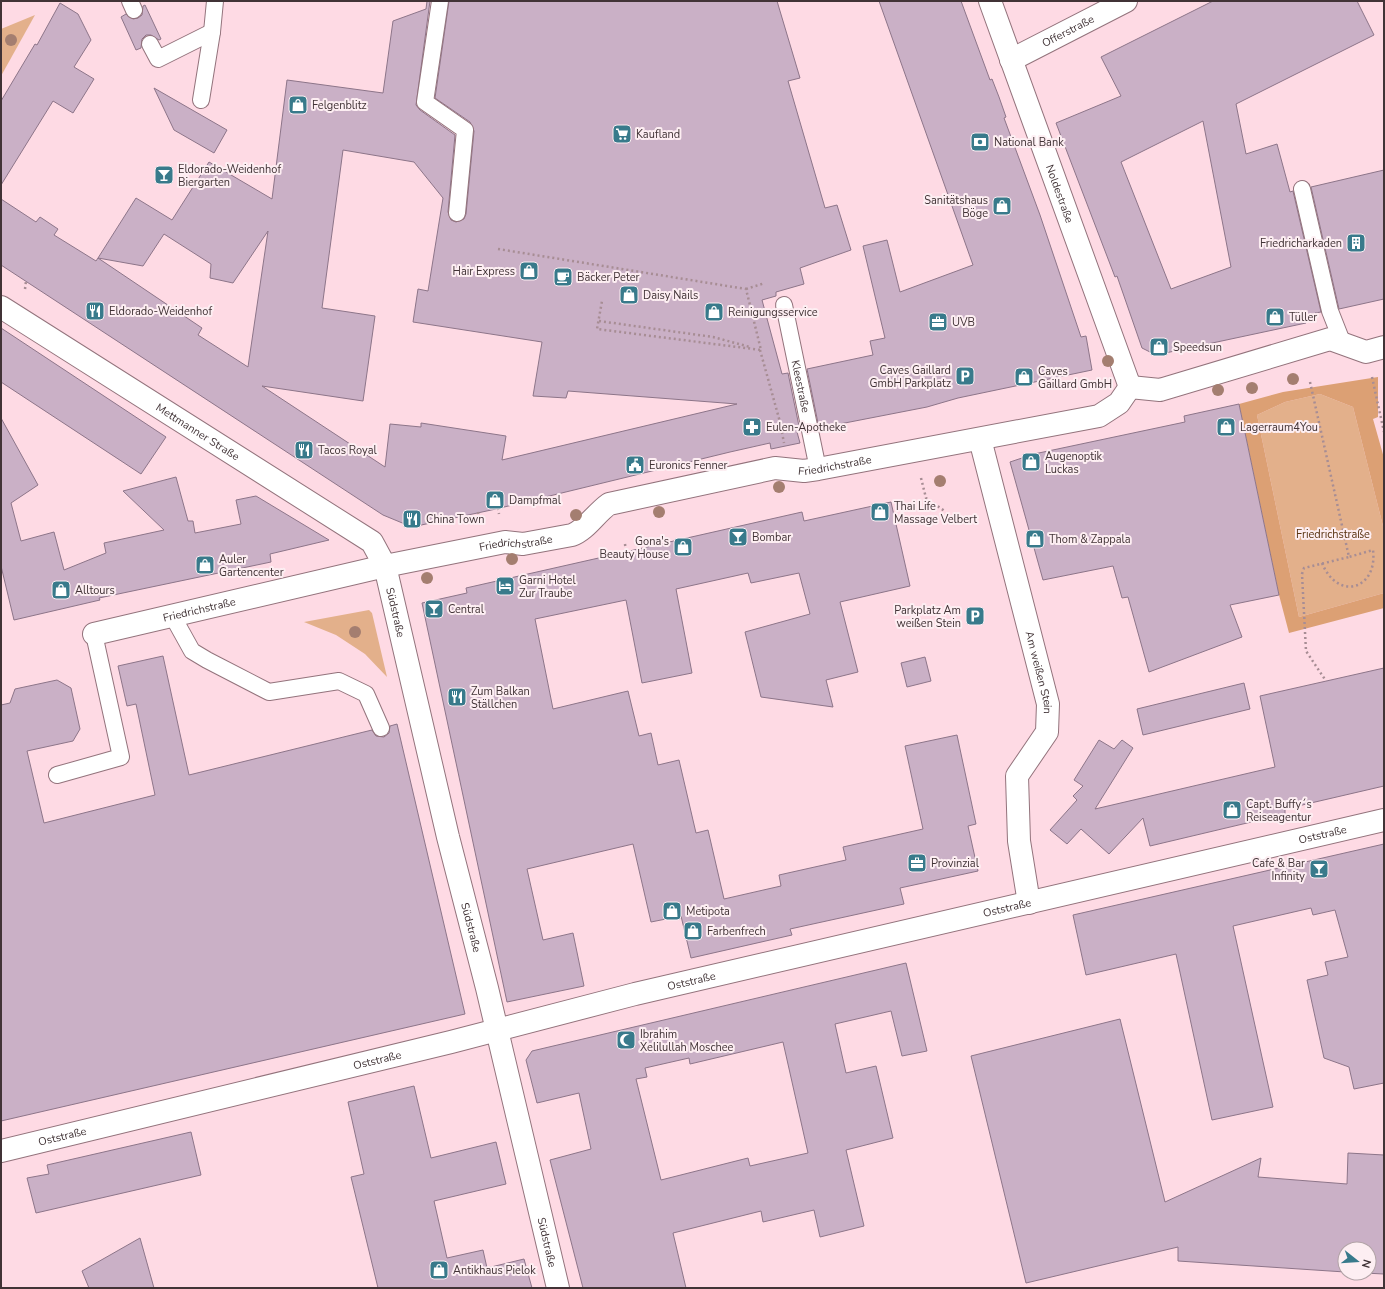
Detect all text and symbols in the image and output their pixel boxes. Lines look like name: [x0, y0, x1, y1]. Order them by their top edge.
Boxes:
street label: Offerstraße: [1040, 12, 1097, 51]
shop icon: Felgenblitz: [287, 94, 309, 116]
place label: Felgenblitz: [312, 98, 367, 113]
supermarket icon: Kaufland: [611, 123, 633, 145]
place label: Kaufland: [636, 127, 680, 142]
bank icon: National Bank: [969, 131, 991, 153]
place label: National Bank: [994, 135, 1064, 150]
place label: Eldorado-Weidenhof Biergarten: [178, 162, 281, 190]
street label: Noldestraße: [1042, 163, 1077, 225]
bar icon: Eldorado-Weidenhof Biergarten: [153, 164, 175, 186]
place label: Sanitätshaus Böge: [924, 193, 988, 221]
shop icon: Sanitätshaus Böge: [991, 195, 1013, 217]
building icon: Friedricharkaden: [1345, 232, 1367, 254]
place label: Friedricharkaden: [1260, 236, 1342, 251]
shop icon: Hair Express: [518, 260, 540, 282]
place label: Hair Express: [453, 264, 515, 279]
cafe icon: Bäcker Peter: [552, 266, 574, 288]
place label: Bäcker Peter: [577, 270, 640, 285]
shop icon: Daisy Nails: [618, 284, 640, 306]
place label: Daisy Nails: [643, 288, 698, 303]
restaurant icon: Eldorado-Weidenhof: [84, 300, 106, 322]
shop icon: Reinigungsservice: [703, 301, 725, 323]
place label: Eldorado-Weidenhof: [109, 304, 212, 319]
place label: Reinigungsservice: [728, 305, 818, 320]
shop icon: Tüller: [1264, 306, 1286, 328]
place label: Tüller: [1289, 310, 1317, 325]
office icon: UVB: [927, 311, 949, 333]
place label: UVB: [952, 315, 975, 330]
shop icon: Speedsun: [1148, 336, 1170, 358]
place label: Speedsun: [1173, 340, 1222, 355]
street label: Kleestraße: [788, 359, 813, 414]
place label: Caves Gaillard GmbH Parkplatz: [870, 363, 951, 391]
place label: Caves Gaillard GmbH: [1038, 364, 1112, 392]
parking icon: Caves Gaillard GmbH Parkplatz: [954, 365, 976, 387]
shop icon: Caves Gaillard GmbH: [1013, 366, 1035, 388]
street label: Mettmanner Straße: [153, 400, 242, 464]
pharmacy icon: Eulen-Apotheke: [741, 416, 763, 438]
shop icon: Lagerraum4You: [1215, 416, 1237, 438]
place label: Eulen-Apotheke: [766, 420, 846, 435]
place label: Lagerraum4You: [1240, 420, 1318, 435]
restaurant icon: Tacos Royal: [293, 439, 315, 461]
place label: Tacos Royal: [318, 443, 377, 458]
place label: Augenoptik Luckas: [1045, 449, 1103, 477]
shop icon: Augenoptik Luckas: [1020, 451, 1042, 473]
street label: Friedrichstraße: [797, 452, 873, 479]
public building icon: Euronics Fenner: [624, 454, 646, 476]
place label: Euronics Fenner: [649, 458, 728, 473]
shop icon: Dampfmal: [484, 489, 506, 511]
place label: Dampfmal: [509, 493, 562, 508]
place label: Thai Life Massage Velbert: [894, 499, 977, 527]
shop icon: Thai Life Massage Velbert: [869, 501, 891, 523]
restaurant icon: China Town: [401, 508, 423, 530]
place label: China Town: [426, 512, 484, 527]
bar icon: Bombar: [727, 526, 749, 548]
park label: Friedrichstraße: [1296, 527, 1370, 542]
shop icon: Thom & Zappala: [1024, 528, 1046, 550]
place label: Bombar: [752, 530, 791, 545]
street label: Friedrichstraße: [478, 532, 554, 555]
place label: Thom & Zappala: [1049, 532, 1131, 547]
place label: Gona's Beauty House: [600, 534, 669, 562]
shop icon: Gona's Beauty House: [672, 536, 694, 558]
place label: Auler Gartencenter: [219, 552, 284, 580]
shop icon: Auler Gartencenter: [194, 554, 216, 576]
place label: Garni Hotel Zur Traube: [519, 573, 576, 601]
hotel icon: Garni Hotel Zur Traube: [494, 575, 516, 597]
shop icon: Alltours: [50, 579, 72, 601]
place label: Alltours: [75, 583, 115, 598]
street label: Südstraße: [382, 586, 408, 639]
street label: Friedrichstraße: [162, 594, 237, 626]
bar icon: Central: [423, 598, 445, 620]
place label: Central: [448, 602, 485, 617]
place label: Parkplatz Am weißen Stein: [894, 603, 961, 631]
parking icon: Parkplatz Am weißen Stein: [964, 605, 986, 627]
street label: Am weißen Stein: [1022, 630, 1055, 714]
place label: Zum Balkan Ställchen: [471, 684, 530, 712]
restaurant icon: Zum Balkan Ställchen: [446, 686, 468, 708]
place label: Capt. Buffy´s Reiseagentur: [1246, 797, 1312, 825]
shop icon: Capt. Buffy´s Reiseagentur: [1221, 799, 1243, 821]
street label: Oststraße: [1297, 822, 1348, 848]
office icon: Provinzial: [906, 852, 928, 874]
place label: Provinzial: [931, 856, 980, 871]
place label: Cafe & Bar Infinity: [1252, 856, 1305, 884]
bar icon: Cafe & Bar Infinity: [1308, 858, 1330, 880]
street label: Oststraße: [981, 895, 1033, 921]
shop icon: Metipota: [661, 900, 683, 922]
street label: Südstraße: [457, 901, 485, 954]
place label: Metipota: [686, 904, 730, 919]
shop icon: Farbenfrech: [682, 920, 704, 942]
place label: Farbenfrech: [707, 924, 766, 939]
street label: Oststraße: [666, 969, 717, 994]
place label: Ibrahim Xelilullah Moschee: [640, 1027, 734, 1055]
mosque icon: Ibrahim Xelilullah Moschee: [615, 1029, 637, 1051]
street label: Oststraße: [352, 1047, 403, 1073]
street label: Oststraße: [37, 1124, 88, 1150]
street label: Südstraße: [534, 1216, 560, 1269]
north arrow: [1337, 1241, 1377, 1281]
text: N: [1358, 1258, 1374, 1270]
shop icon: Antikhaus Pielok: [428, 1259, 450, 1281]
place label: Antikhaus Pielok: [453, 1263, 536, 1278]

